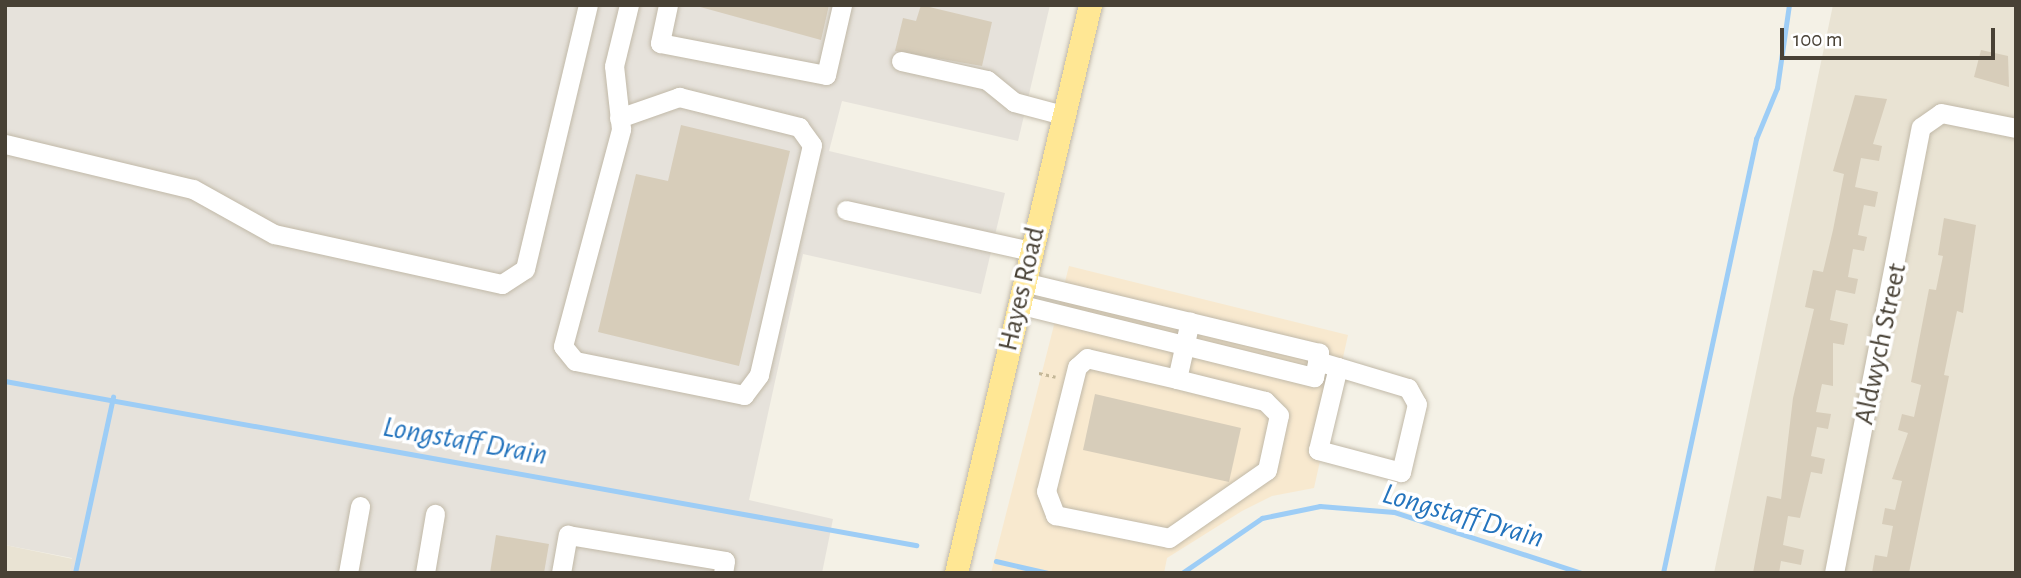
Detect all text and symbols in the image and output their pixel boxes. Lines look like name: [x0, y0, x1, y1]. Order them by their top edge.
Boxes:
scale bar: [1783, 14, 1998, 58]
text: 100 m: [1793, 29, 1843, 50]
street label: Hayes Road: [991, 224, 1053, 354]
street label: Aldwych Street: [1848, 260, 1914, 428]
water label: Longstaff Drain: [380, 409, 550, 473]
water label: Longstaff Drain: [1378, 476, 1548, 556]

